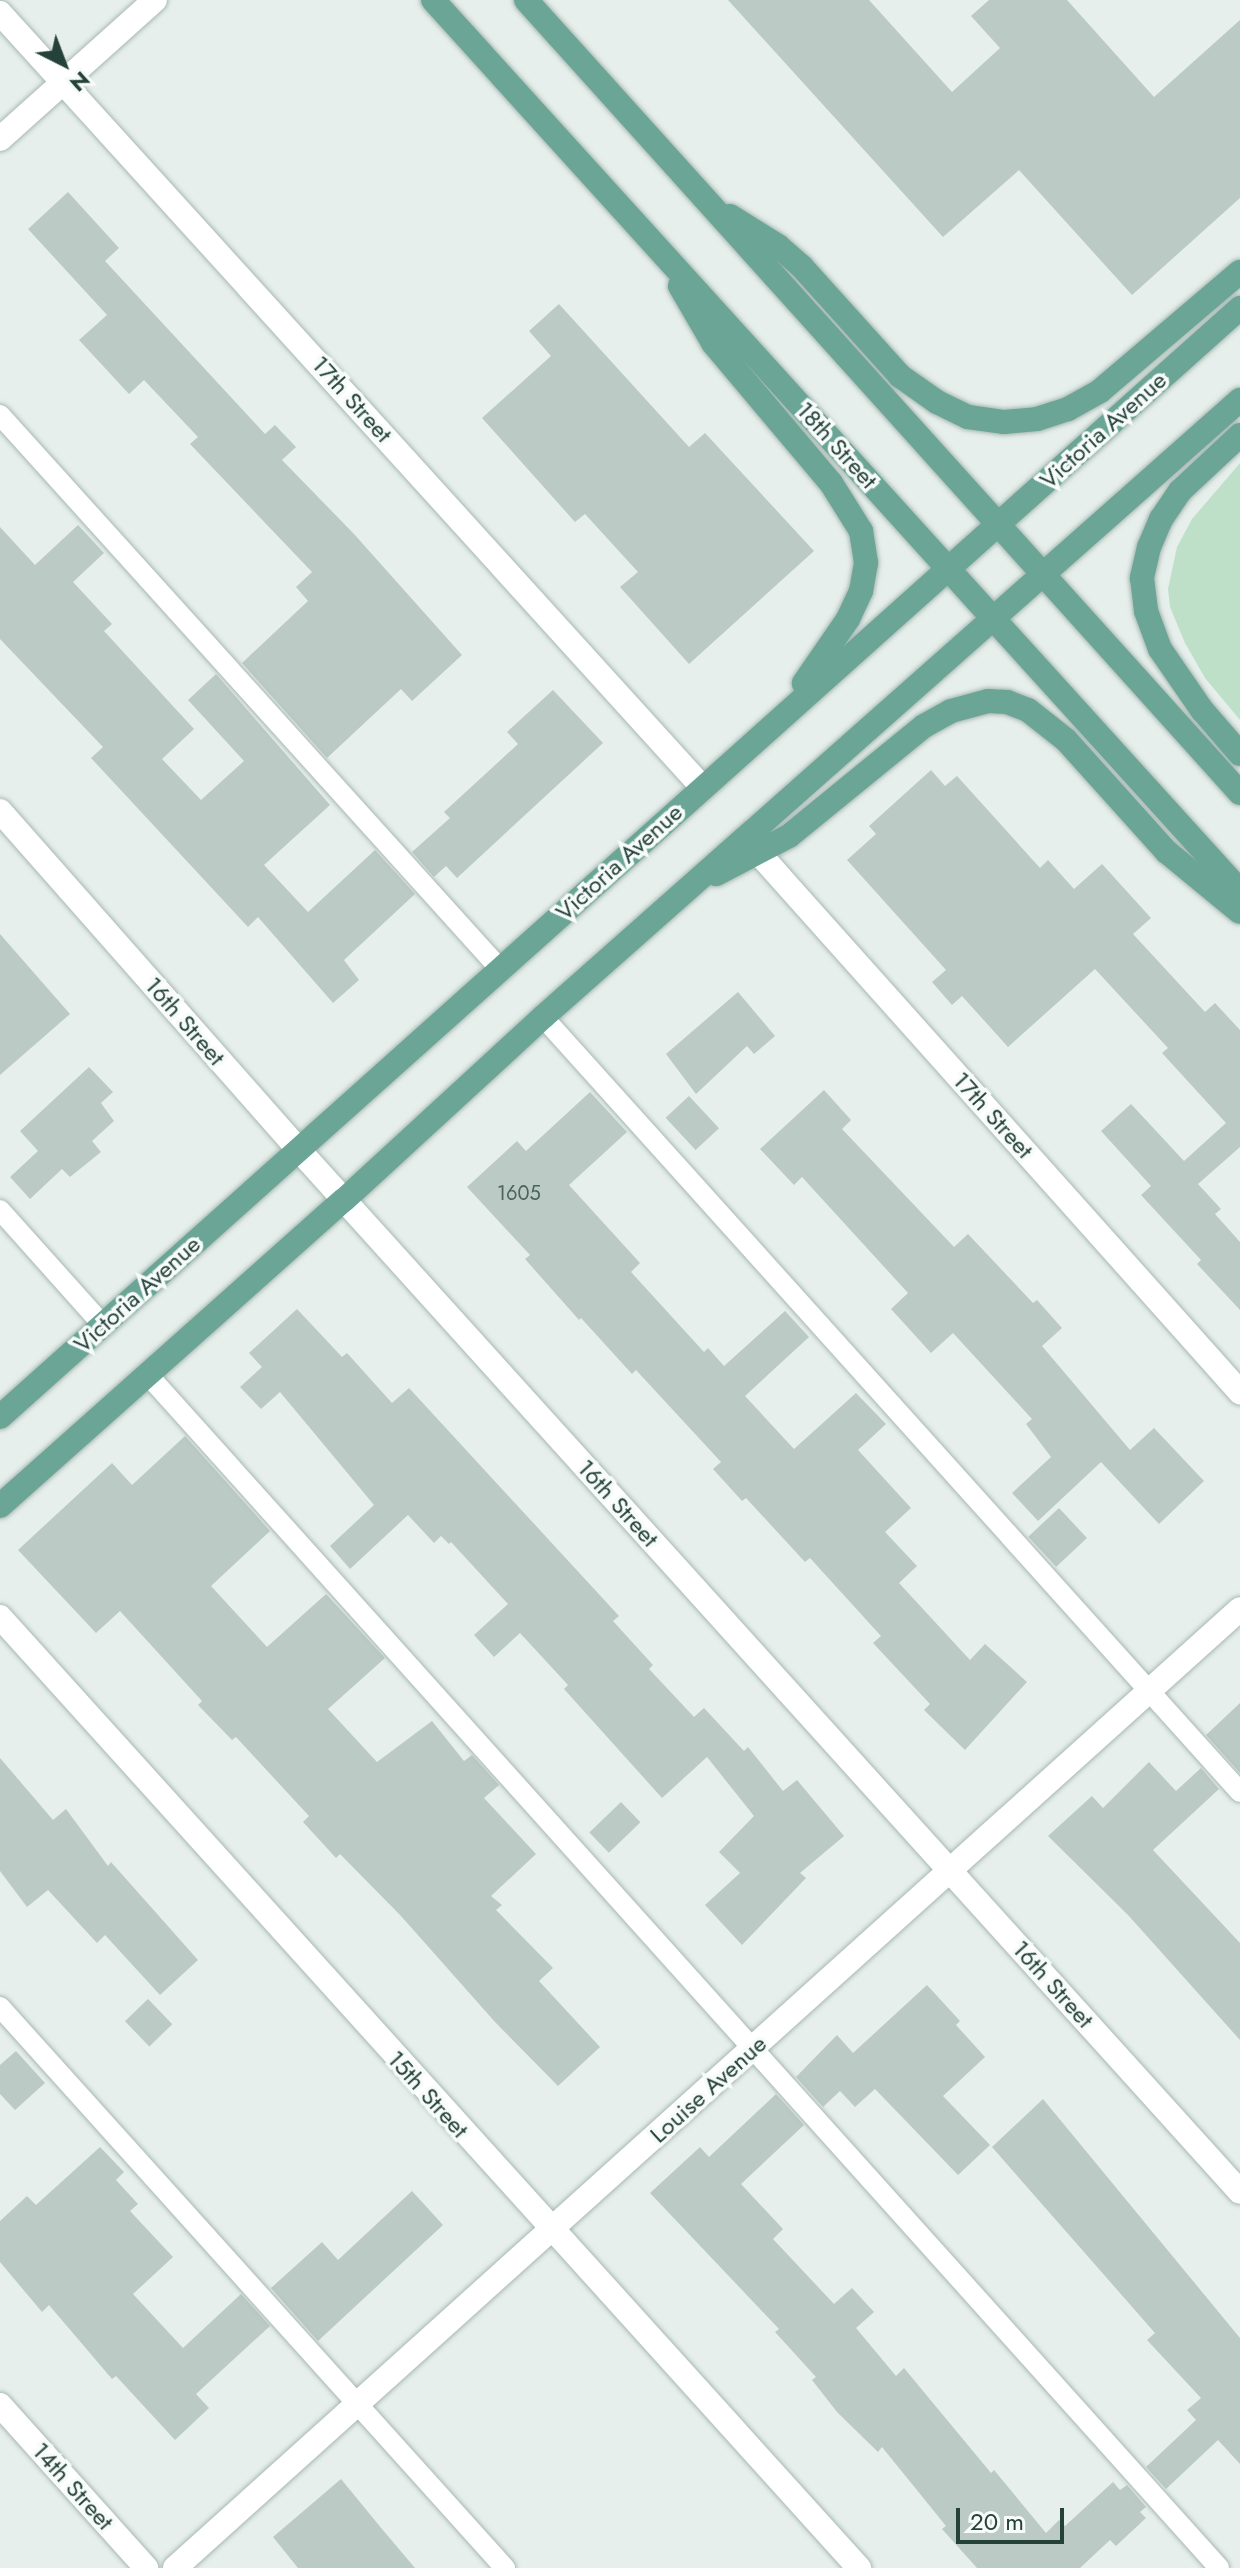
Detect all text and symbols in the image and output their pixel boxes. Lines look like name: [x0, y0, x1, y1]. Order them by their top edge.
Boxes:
north arrow: [24, 24, 104, 104]
text: N: [63, 64, 97, 100]
street label: 17th Street: [306, 350, 398, 448]
street label: Victoria Avenue: [1034, 366, 1172, 494]
street label: 18th Street: [791, 396, 883, 494]
street label: Victoria Avenue: [550, 798, 688, 926]
street label: 16th Street: [139, 971, 231, 1071]
street label: 17th Street: [947, 1066, 1039, 1164]
house number: 1605: [497, 1181, 541, 1205]
street label: Victoria Avenue: [68, 1230, 206, 1358]
street label: 16th Street: [571, 1453, 665, 1553]
street label: 16th Street: [1006, 1934, 1100, 2034]
street label: Louise Avenue: [644, 2029, 772, 2149]
street label: 15th Street: [381, 2045, 475, 2143]
street label: 14th Street: [26, 2436, 120, 2536]
scale bar: [960, 2492, 1068, 2542]
text: 20 m: [970, 2504, 1024, 2539]

